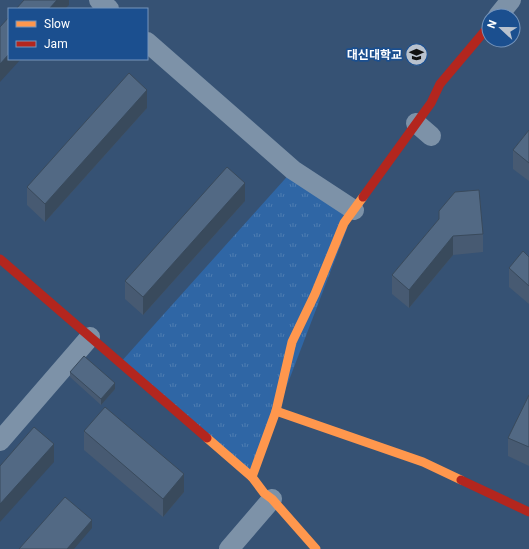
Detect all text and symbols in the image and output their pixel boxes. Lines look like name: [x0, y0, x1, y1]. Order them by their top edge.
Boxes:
legend: [8, 8, 148, 60]
north arrow: [481, 8, 521, 48]
text: Slow: [44, 17, 70, 31]
text: N: [485, 18, 500, 30]
text: Jam: [44, 37, 68, 51]
school or university icon: 대신대학교: [404, 42, 430, 68]
place label: 대신대학교: [347, 48, 402, 62]

